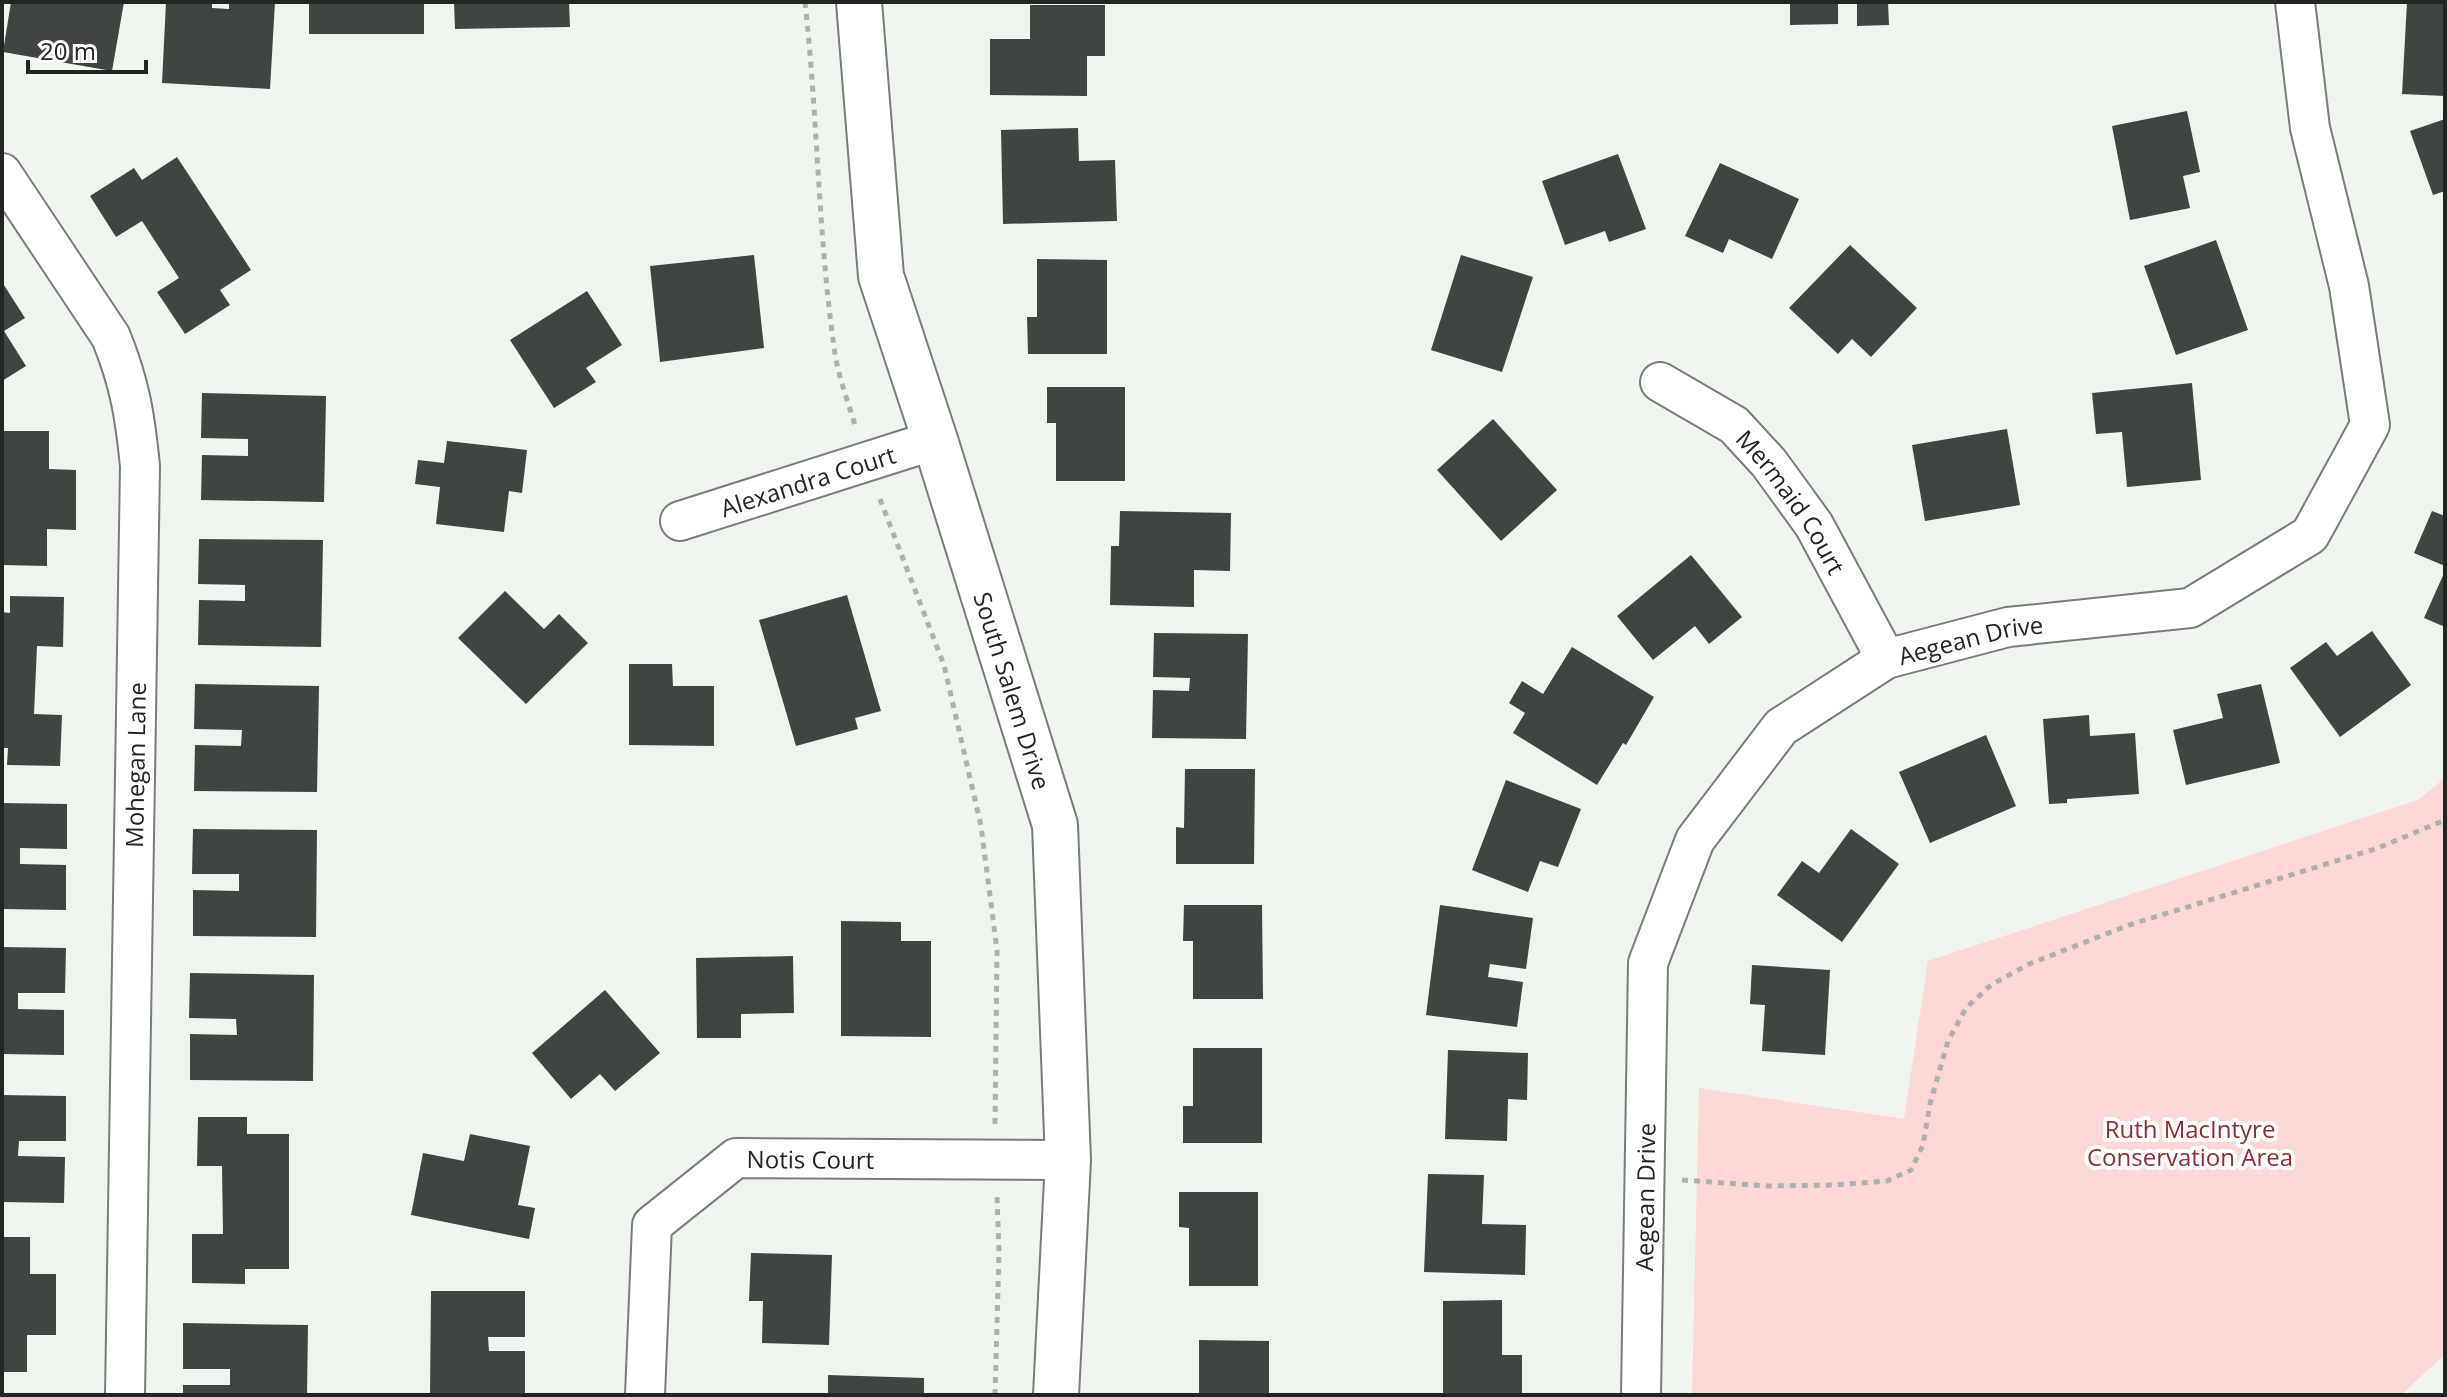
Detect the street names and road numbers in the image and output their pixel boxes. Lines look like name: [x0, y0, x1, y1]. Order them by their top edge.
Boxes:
street label: Mermaid Court: [1730, 422, 1854, 580]
street label: Alexandra Court: [716, 437, 899, 524]
street label: South Salem Drive: [967, 588, 1059, 793]
street label: Aegean Drive: [1894, 607, 2045, 672]
street label: Mohegan Lane: [117, 682, 153, 848]
street label: Aegean Drive: [1627, 1123, 1662, 1271]
street label: Notis Court: [747, 1142, 874, 1175]

